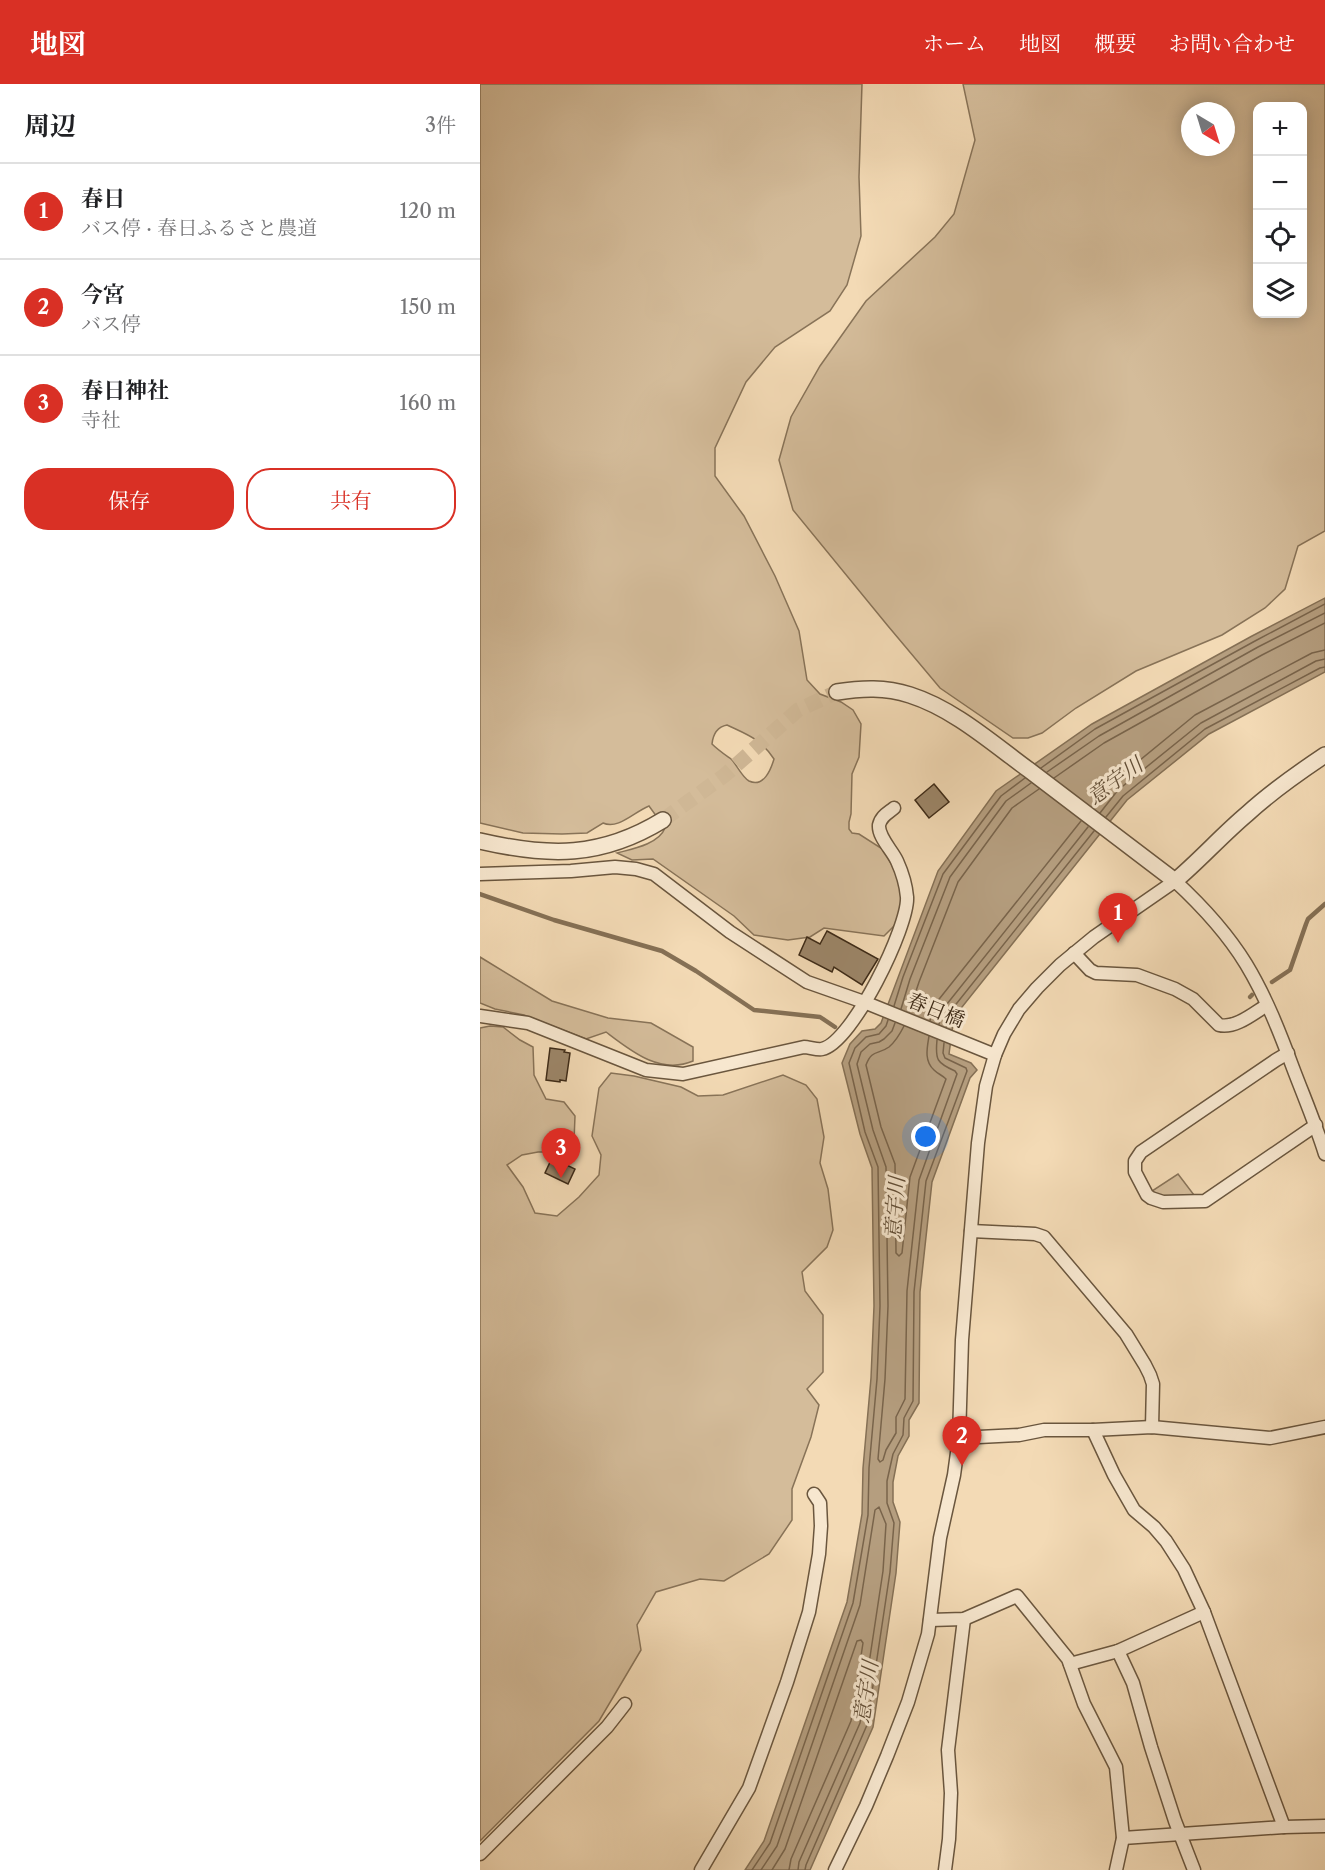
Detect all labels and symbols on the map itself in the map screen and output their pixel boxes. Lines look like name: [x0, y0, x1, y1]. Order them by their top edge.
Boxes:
north arrow: [1181, 102, 1235, 156]
water label: 意宇川: [1082, 751, 1149, 809]
pin: 1: [1098, 894, 1138, 943]
street label: 春日橋: [904, 988, 968, 1032]
your location: [911, 1122, 940, 1151]
pin: 3: [542, 1128, 580, 1178]
water label: 意宇川: [880, 1174, 909, 1240]
pin: 2: [942, 1416, 982, 1466]
water label: 意宇川: [848, 1657, 883, 1725]

